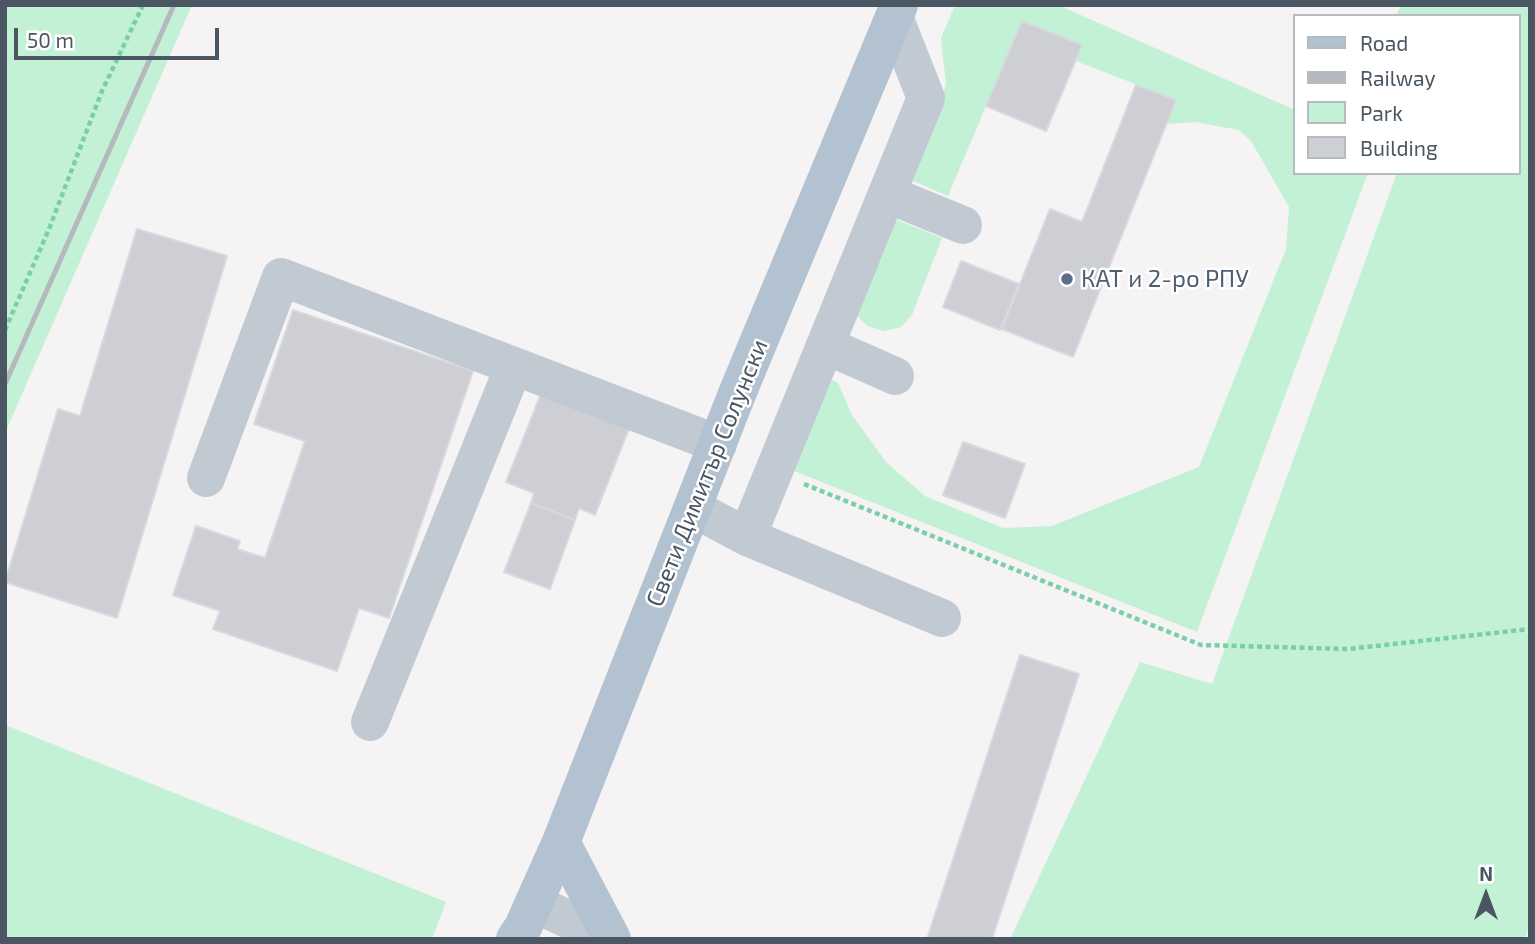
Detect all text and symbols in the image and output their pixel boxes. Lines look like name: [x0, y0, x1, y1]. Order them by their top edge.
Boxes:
scale bar: [18, 14, 222, 58]
legend: [1294, 14, 1521, 175]
text: 50 m: [27, 27, 74, 52]
text: Road: [1360, 30, 1408, 55]
text: Railway: [1360, 65, 1436, 90]
text: Park: [1360, 100, 1403, 125]
text: Building: [1360, 135, 1438, 160]
place label: КАТ и 2-ро РПУ: [1081, 265, 1249, 293]
marker: КАТ и 2-ро РПУ: [1059, 271, 1075, 287]
street label: Свети Димитър Солунски: [640, 335, 774, 611]
north arrow: [1451, 860, 1521, 930]
text: N: [1479, 862, 1493, 885]

